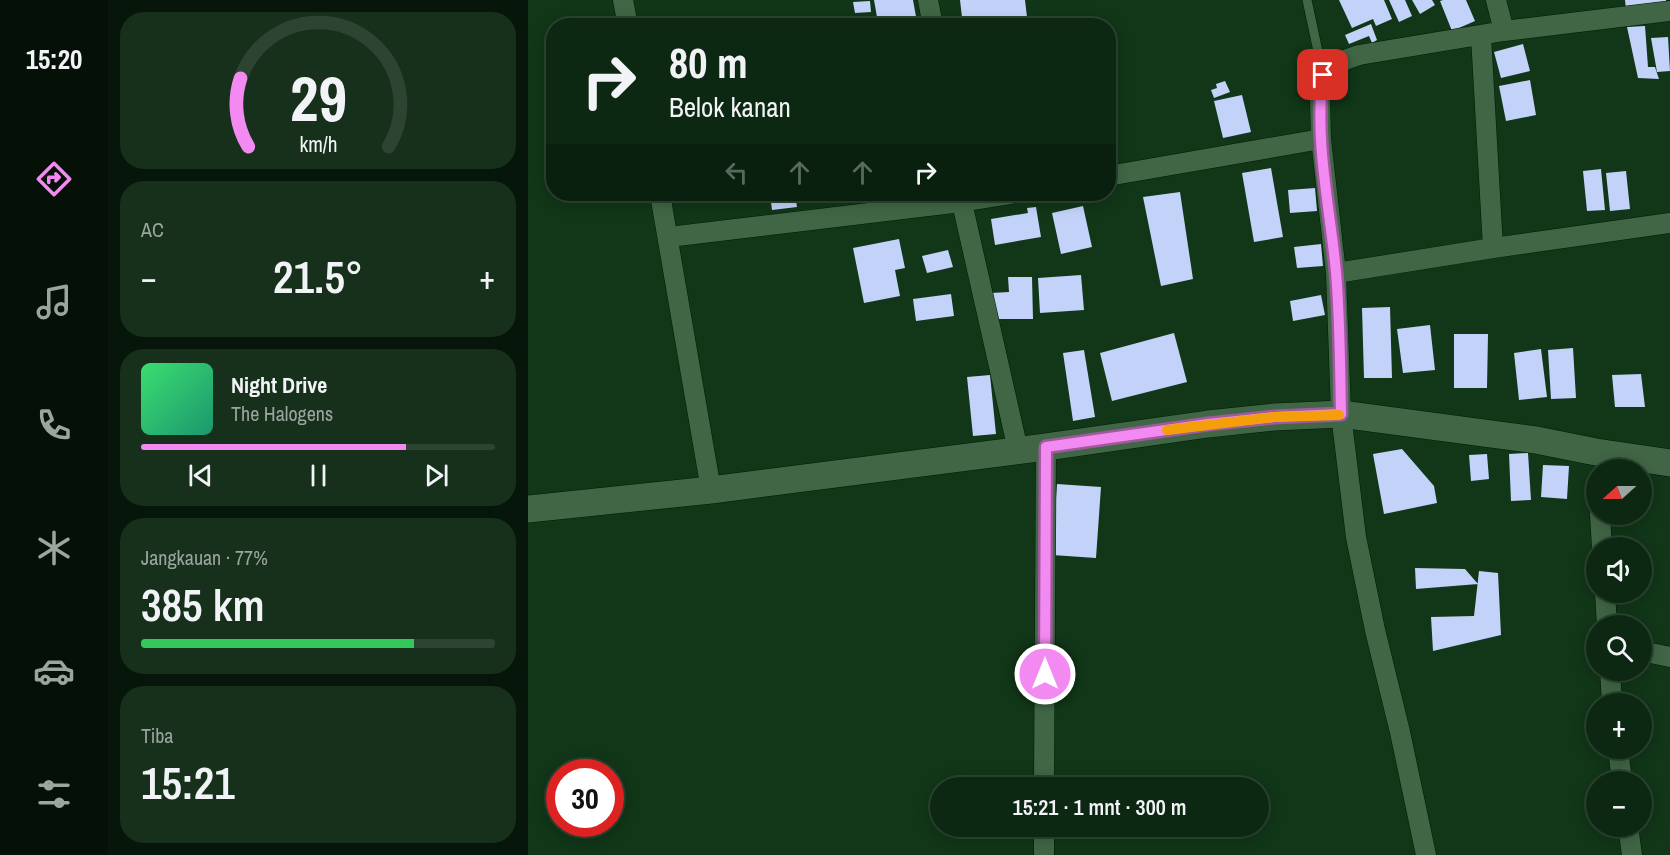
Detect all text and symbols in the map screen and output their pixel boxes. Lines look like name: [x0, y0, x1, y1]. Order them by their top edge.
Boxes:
text: 80 m: [669, 35, 748, 91]
text: 15:20: [26, 41, 82, 77]
icon: right: [570, 42, 648, 120]
pin: [1297, 49, 1348, 100]
text: 29: [290, 56, 346, 140]
icon: arrive: [1306, 58, 1339, 91]
text: Belok kanan: [669, 89, 791, 125]
text: km/h: [299, 131, 337, 160]
icon: left: [720, 156, 753, 189]
icon: ahead: [783, 156, 816, 189]
icon: ahead: [846, 156, 879, 189]
icon: right: [909, 156, 942, 189]
icon: directions: [33, 158, 75, 200]
text: AC: [141, 216, 164, 243]
text: 21.5°: [273, 246, 363, 307]
text: −: [141, 255, 157, 299]
text: +: [479, 255, 495, 299]
icon: music: [33, 281, 75, 323]
text: Night Drive: [231, 370, 327, 400]
text: The Halogens: [231, 400, 333, 427]
icon: phone: [33, 404, 75, 446]
icon: previous: [184, 459, 217, 492]
icon: pause: [302, 459, 335, 492]
icon: next: [420, 459, 453, 492]
north arrow: [1586, 459, 1652, 525]
map controls: [1586, 459, 1652, 837]
icon: climate: [33, 527, 75, 569]
button: sound: [1586, 537, 1652, 603]
text: Jangkauan · 77%: [141, 544, 268, 571]
text: 385 km: [141, 574, 265, 635]
button: search: [1586, 615, 1652, 681]
position arrow: [1013, 642, 1077, 706]
icon: car: [33, 650, 75, 692]
button: +: [1586, 693, 1652, 759]
text: Tiba: [141, 722, 173, 749]
text: 15:21: [141, 752, 235, 813]
speed limit sign: 30: [546, 759, 624, 837]
button: −: [1586, 771, 1652, 837]
icon: filters: [33, 773, 75, 815]
text: 15:21 · 1 mnt · 300 m: [1013, 792, 1186, 822]

